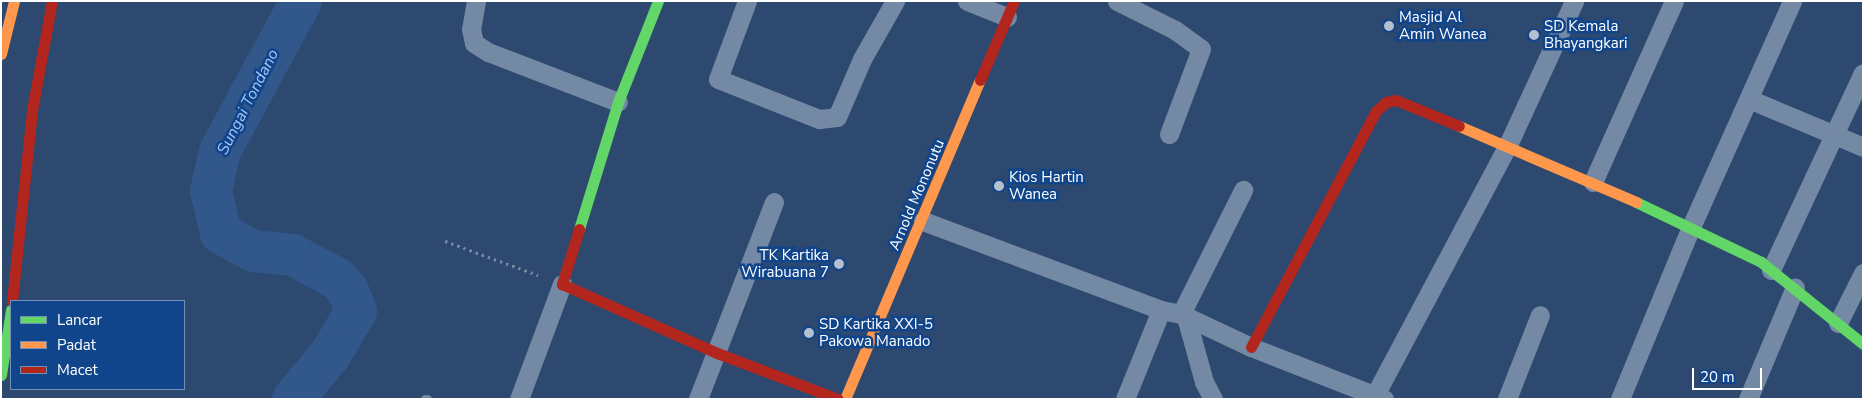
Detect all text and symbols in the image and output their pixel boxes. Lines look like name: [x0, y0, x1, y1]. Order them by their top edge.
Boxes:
place label: Masjid Al Amin Wanea: [1399, 8, 1487, 43]
place label: SD Kemala Bhayangkari: [1544, 17, 1628, 52]
marker: Masjid Al Amin Wanea: [1383, 20, 1395, 32]
marker: SD Kemala Bhayangkari: [1528, 29, 1540, 41]
water label: Sungai Tondano: [213, 46, 283, 158]
street label: Arnold Mononutu: [886, 137, 948, 253]
place label: Kios Hartin Wanea: [1009, 168, 1084, 203]
marker: Kios Hartin Wanea: [993, 180, 1005, 192]
place label: TK Kartika Wirabuana 7: [741, 246, 829, 281]
marker: TK Kartika Wirabuana 7: [833, 258, 845, 270]
legend: [10, 300, 185, 390]
text: Lancar: [57, 310, 102, 330]
place label: SD Kartika XXI-5 Pakowa Manado: [819, 315, 933, 350]
marker: SD Kartika XXI-5 Pakowa Manado: [803, 327, 815, 339]
text: Padat: [57, 335, 96, 355]
scale bar: [1694, 358, 1764, 390]
text: Macet: [57, 360, 98, 380]
text: 20 m: [1700, 367, 1735, 387]

